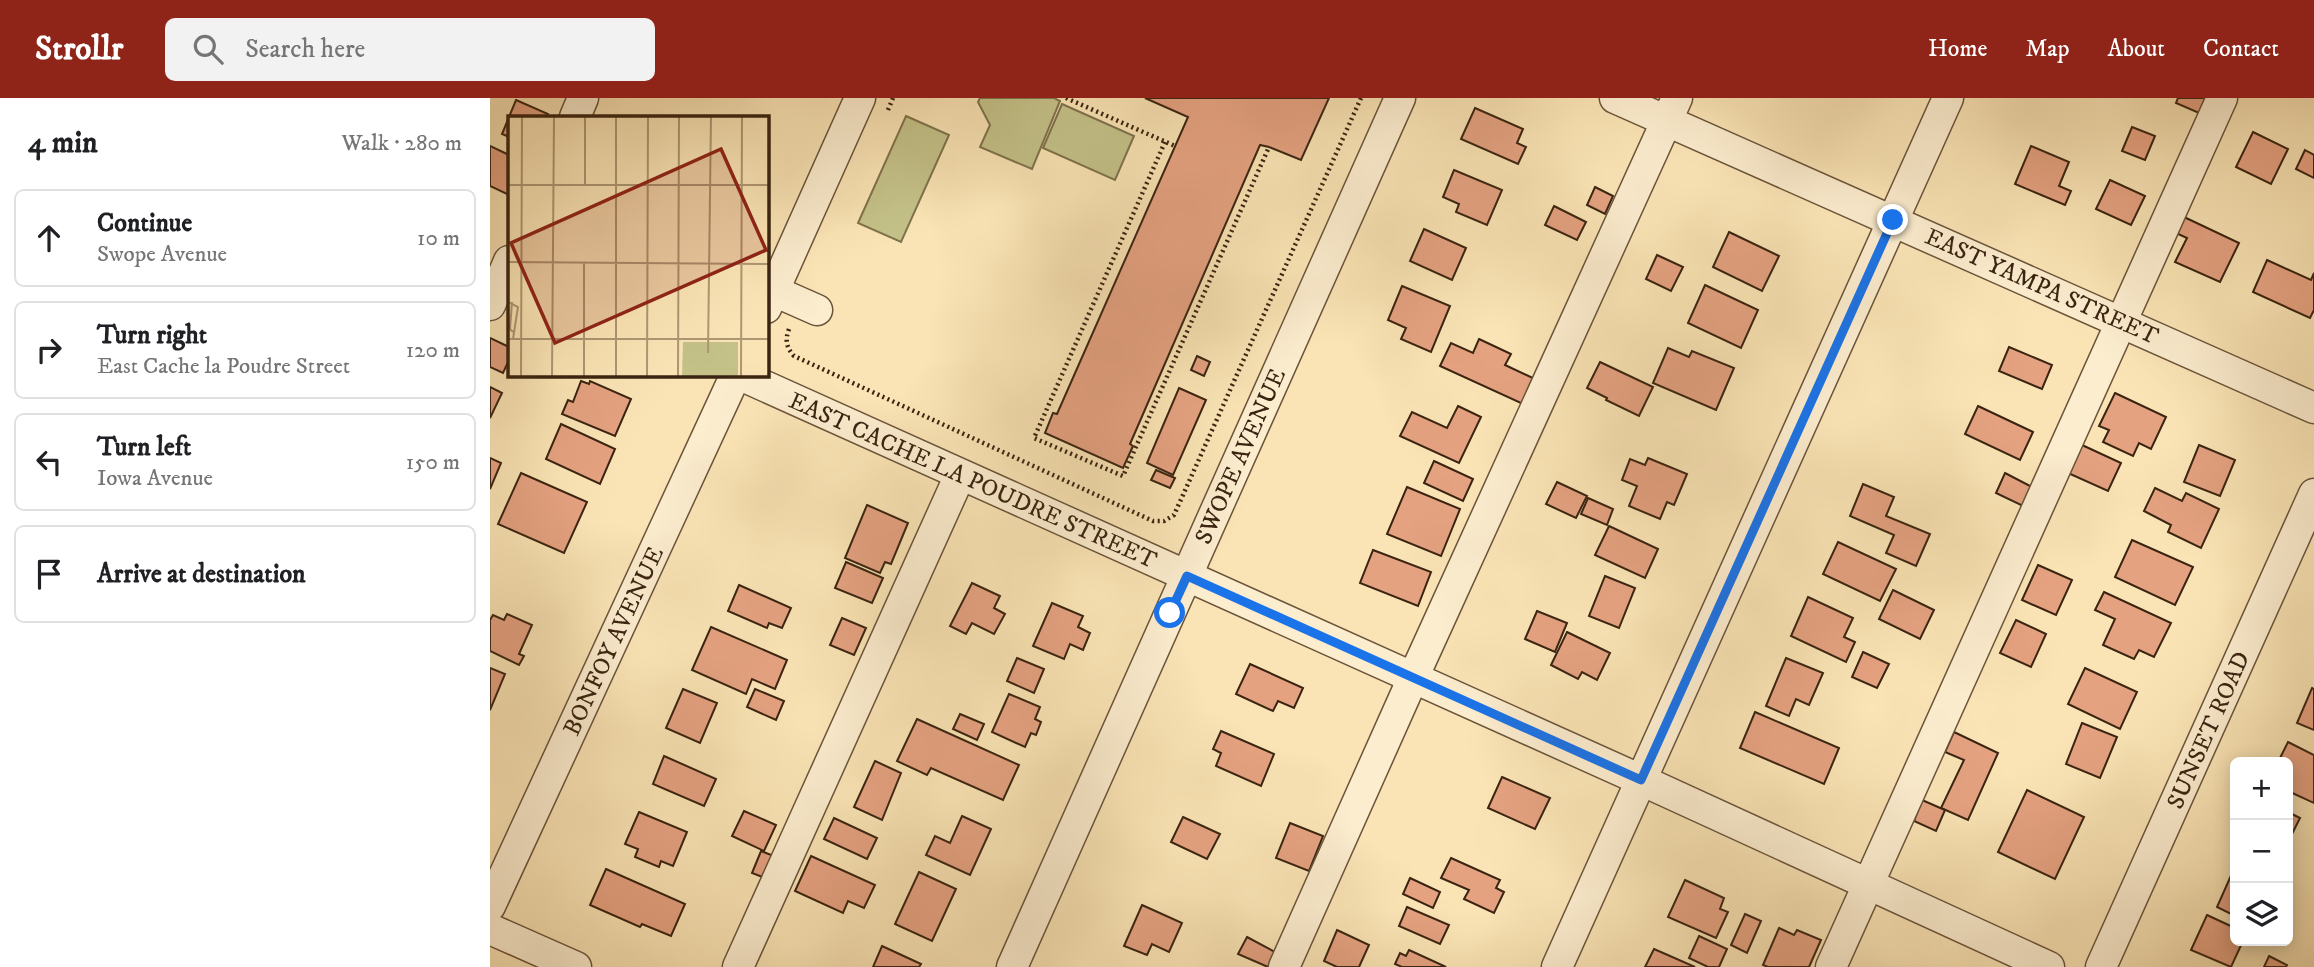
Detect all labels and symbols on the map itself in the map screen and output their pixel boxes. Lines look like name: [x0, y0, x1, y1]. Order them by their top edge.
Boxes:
inset map: [508, 116, 768, 376]
route end: [1877, 204, 1908, 235]
street label: EAST YAMPA STREET: [1920, 222, 2163, 352]
street label: SWOPE AVENUE: [1189, 364, 1293, 549]
street label: EAST CACHE LA POUDRE STREET: [784, 386, 1161, 576]
street label: BONFOY AVENUE: [557, 542, 671, 741]
route start: [1154, 597, 1185, 628]
street label: SUNSET ROAD: [2161, 647, 2257, 814]

